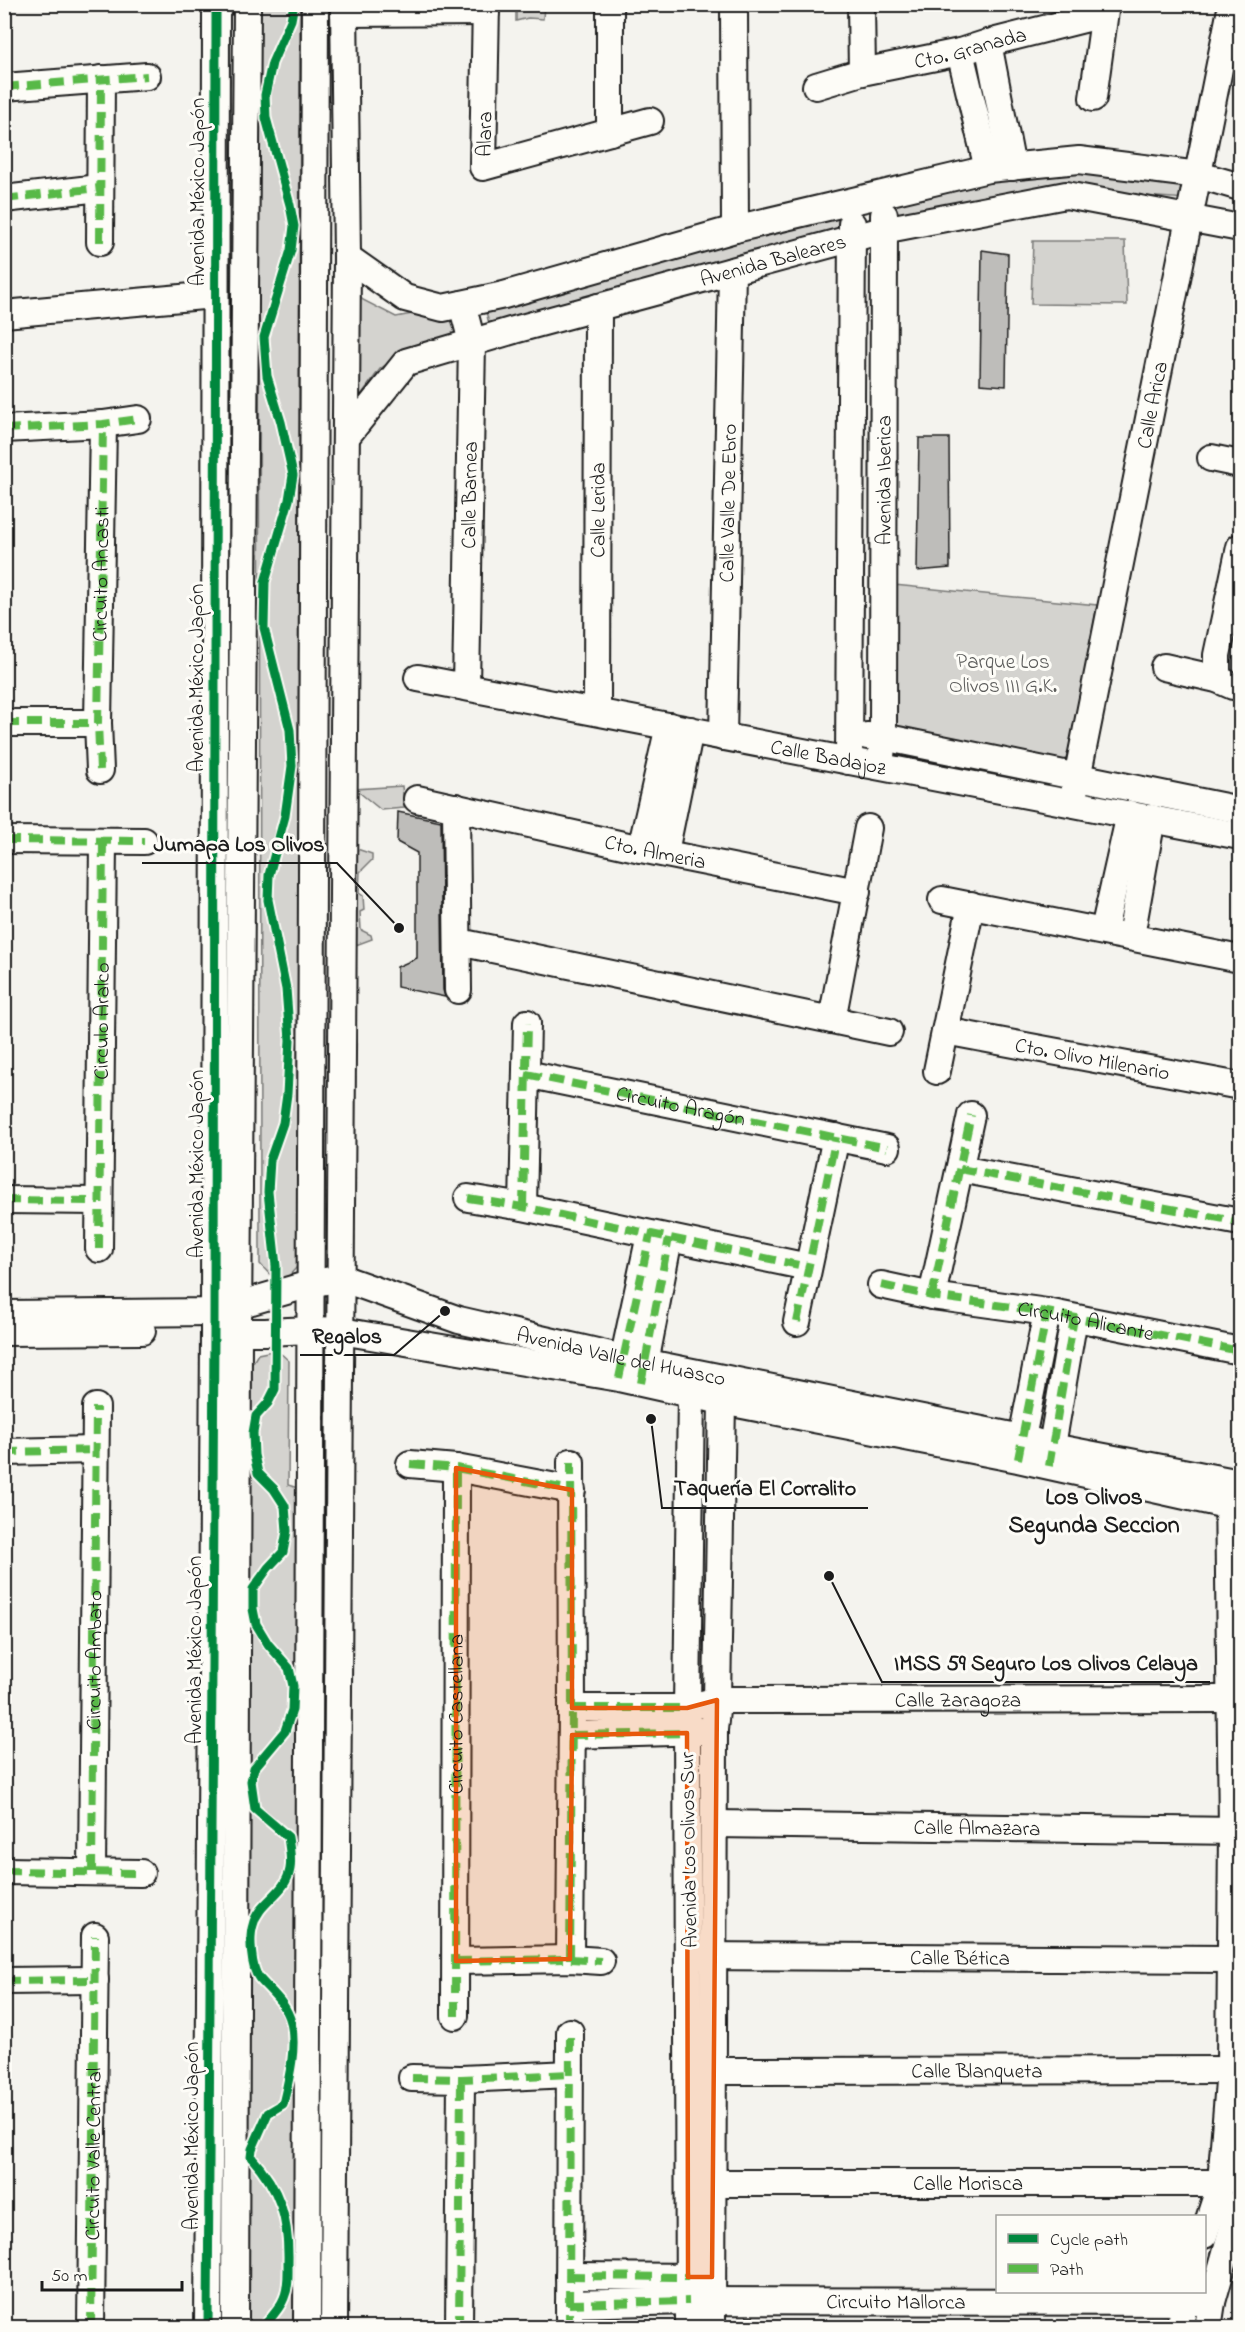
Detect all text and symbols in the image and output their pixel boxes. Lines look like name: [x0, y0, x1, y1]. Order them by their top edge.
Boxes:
street label: Cto. Granada: [912, 21, 1030, 78]
street label: Avenida México Japón: [184, 98, 214, 286]
street label: Alara: [471, 111, 501, 157]
street label: Avenida Baleares: [697, 228, 850, 296]
street label: Calle Arica: [1130, 359, 1177, 452]
street label: Avenida Iberica: [870, 415, 901, 545]
street label: Calle Valle De Ebro: [713, 423, 746, 583]
street label: Calle Barnea: [455, 441, 487, 549]
street label: Calle Lerida: [584, 462, 615, 558]
street label: Circuito Ancasti: [86, 506, 119, 642]
street label: Avenida México Japón: [183, 584, 213, 772]
park label: Parque Los Olivos III G.K.: [949, 648, 1057, 702]
street label: Calle Badajoz: [768, 733, 889, 785]
callout: Jumapa Los Olivos: [142, 823, 337, 863]
street label: Cto. Almeria: [601, 828, 708, 879]
text: Jumapa Los Olivos: [153, 830, 325, 862]
street label: Circulo Aralco: [88, 962, 119, 1080]
street label: Cto. Olivo Milenario: [1012, 1031, 1172, 1090]
street label: Avenida México Japón: [183, 1070, 213, 1258]
street label: Circuito Aragón: [613, 1080, 748, 1136]
street label: Circuito Alicante: [1016, 1295, 1157, 1350]
callout: Regalos: [300, 1315, 394, 1355]
street label: Avenida Valle del Huasco: [513, 1321, 728, 1395]
text: Regalos: [312, 1322, 382, 1355]
callout: Taquería El Corralito: [662, 1468, 868, 1508]
text: Taquería El Corralito: [674, 1474, 856, 1506]
district label: Los Olivos Segunda Seccion: [1009, 1481, 1180, 1545]
street label: Avenida México Japón: [181, 1556, 211, 1744]
street label: Circuito Ambato: [80, 1590, 111, 1730]
street label: Circuito Castellana: [442, 1634, 473, 1794]
callout: IMSS 59 Seguro Los Olivos Celaya: [882, 1642, 1210, 1682]
text: IMSS 59 Seguro Los Olivos Celaya: [894, 1649, 1198, 1682]
street label: Calle Zaragoza: [895, 1686, 1021, 1718]
street label: Avenida Los Olivos Sur: [673, 1751, 707, 1948]
street label: Calle Almazara: [913, 1814, 1041, 1845]
street label: Calle Bética: [910, 1944, 1010, 1975]
street label: Avenida México Japón: [178, 2042, 208, 2230]
street label: Calle Blanqueta: [911, 2057, 1043, 2088]
street label: Circuito Valle Central: [79, 2067, 111, 2241]
street label: Calle Morisca: [913, 2170, 1023, 2200]
legend: [996, 2215, 1206, 2293]
text: Cycle path: [1050, 2228, 1128, 2254]
scale bar: [42, 2254, 182, 2292]
text: Path: [1050, 2258, 1084, 2284]
text: 50 m: [51, 2264, 88, 2290]
street label: Circuito Mallorca: [826, 2288, 966, 2319]

